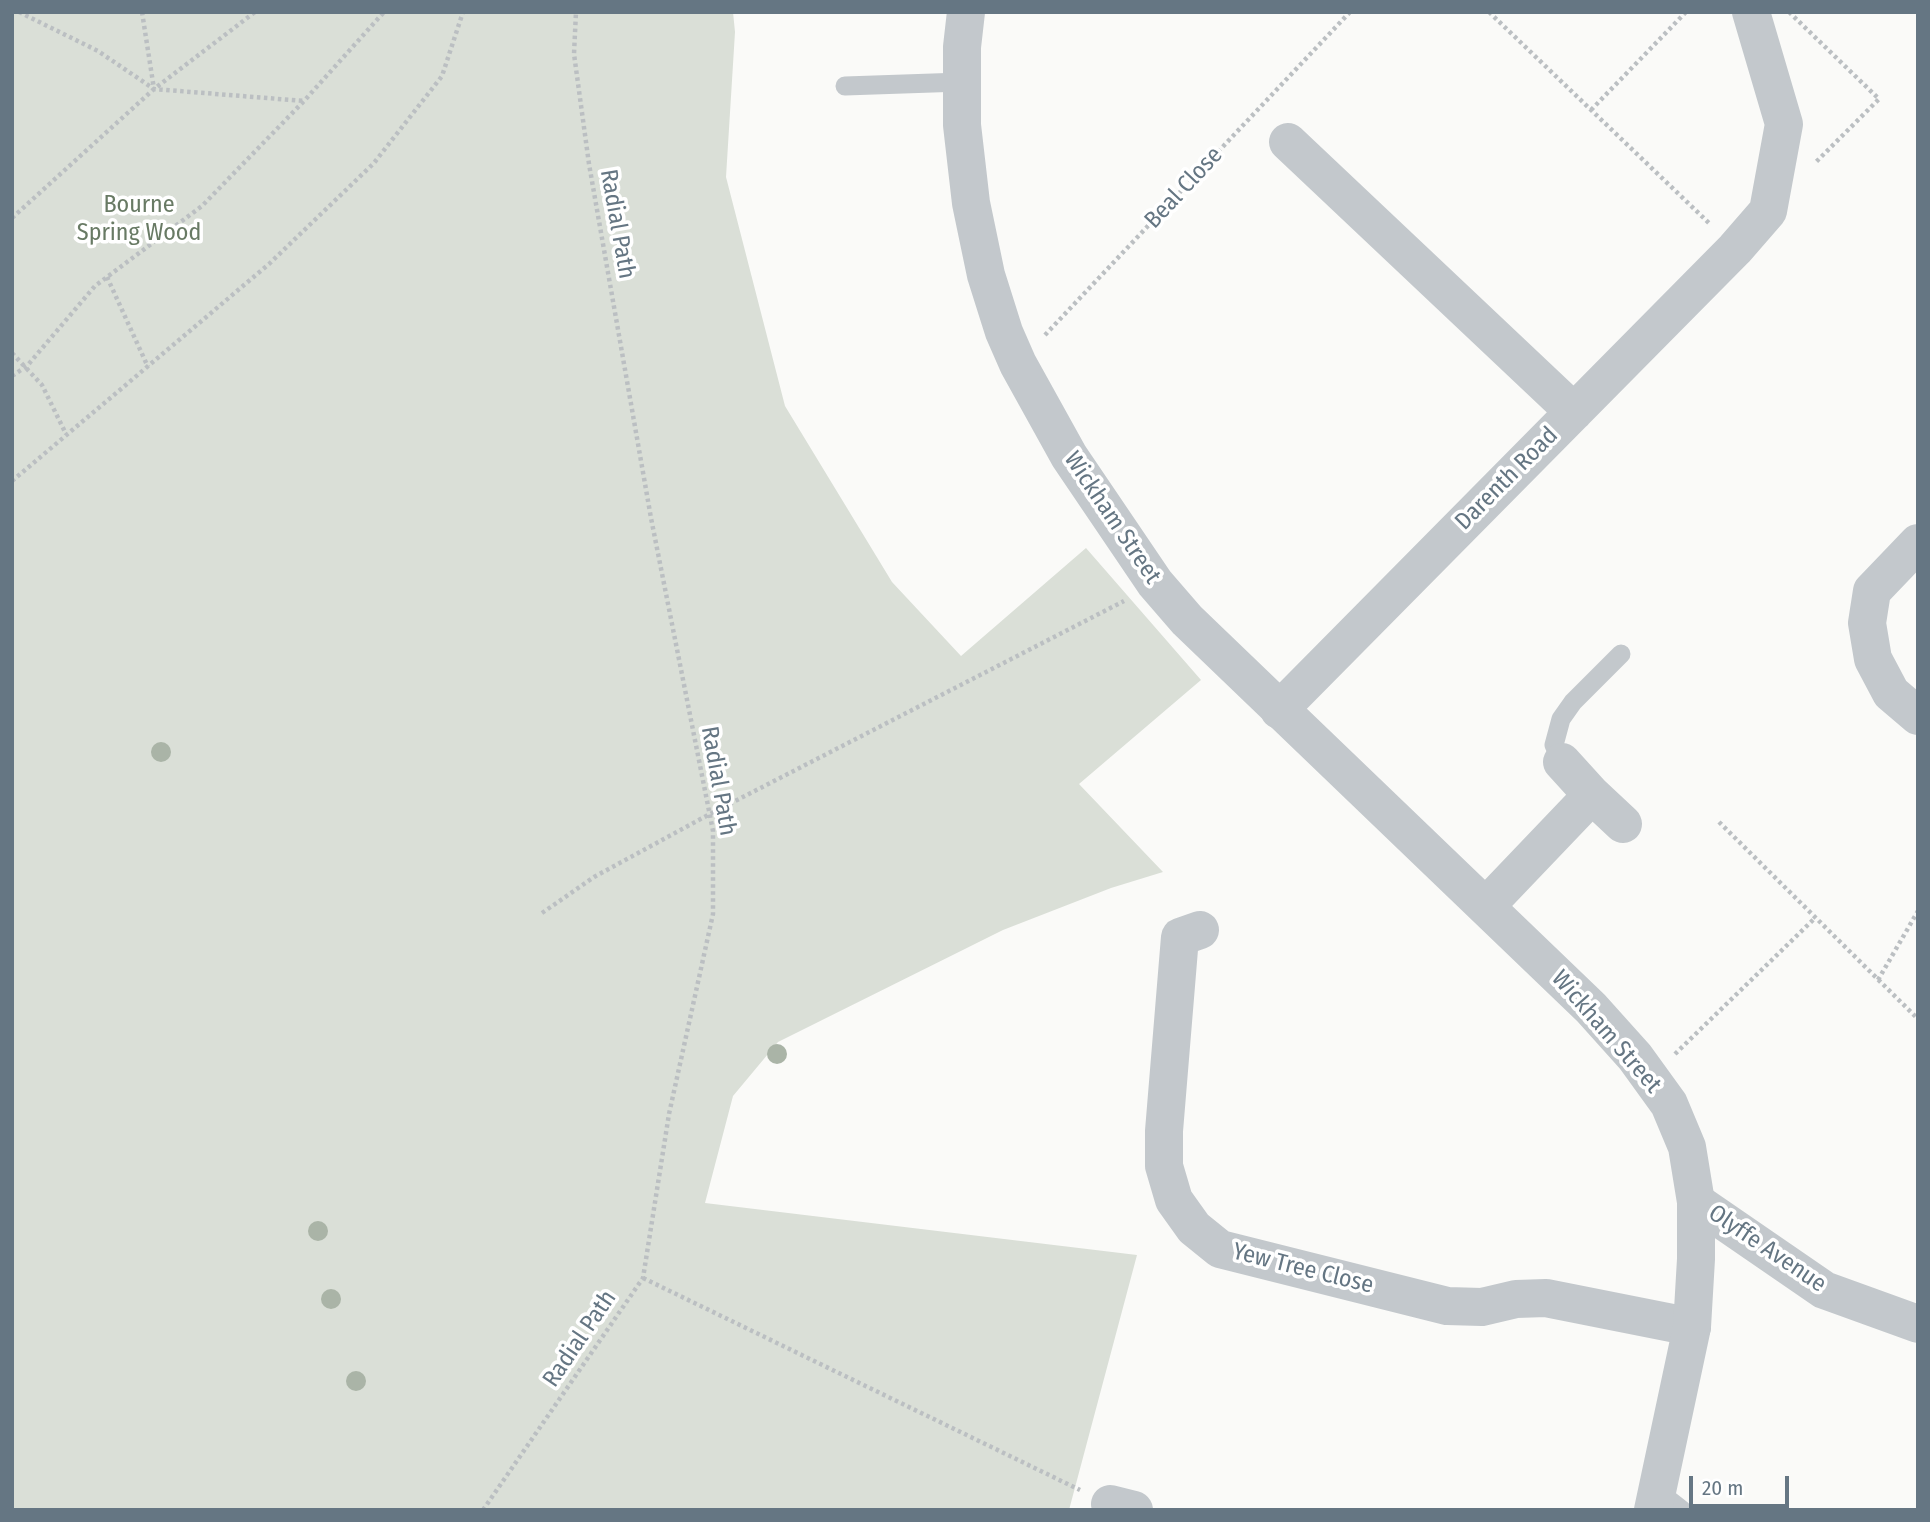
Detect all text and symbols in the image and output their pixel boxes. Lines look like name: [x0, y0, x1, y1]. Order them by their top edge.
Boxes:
street label: Beal Close: [1139, 141, 1229, 235]
street label: Radial Path: [593, 167, 641, 281]
park label: Bourne Spring Wood: [77, 191, 201, 247]
street label: Darenth Road: [1450, 422, 1564, 536]
street label: Wickham Street: [1057, 447, 1167, 589]
street label: Radial Path: [694, 724, 742, 838]
street label: Wickham Street: [1545, 965, 1667, 1099]
street label: Olyffe Avenue: [1703, 1199, 1831, 1299]
street label: Yew Tree Close: [1230, 1238, 1376, 1300]
street label: Radial Path: [537, 1285, 623, 1393]
scale bar: [1692, 1462, 1792, 1506]
text: 20 m: [1702, 1475, 1743, 1501]

